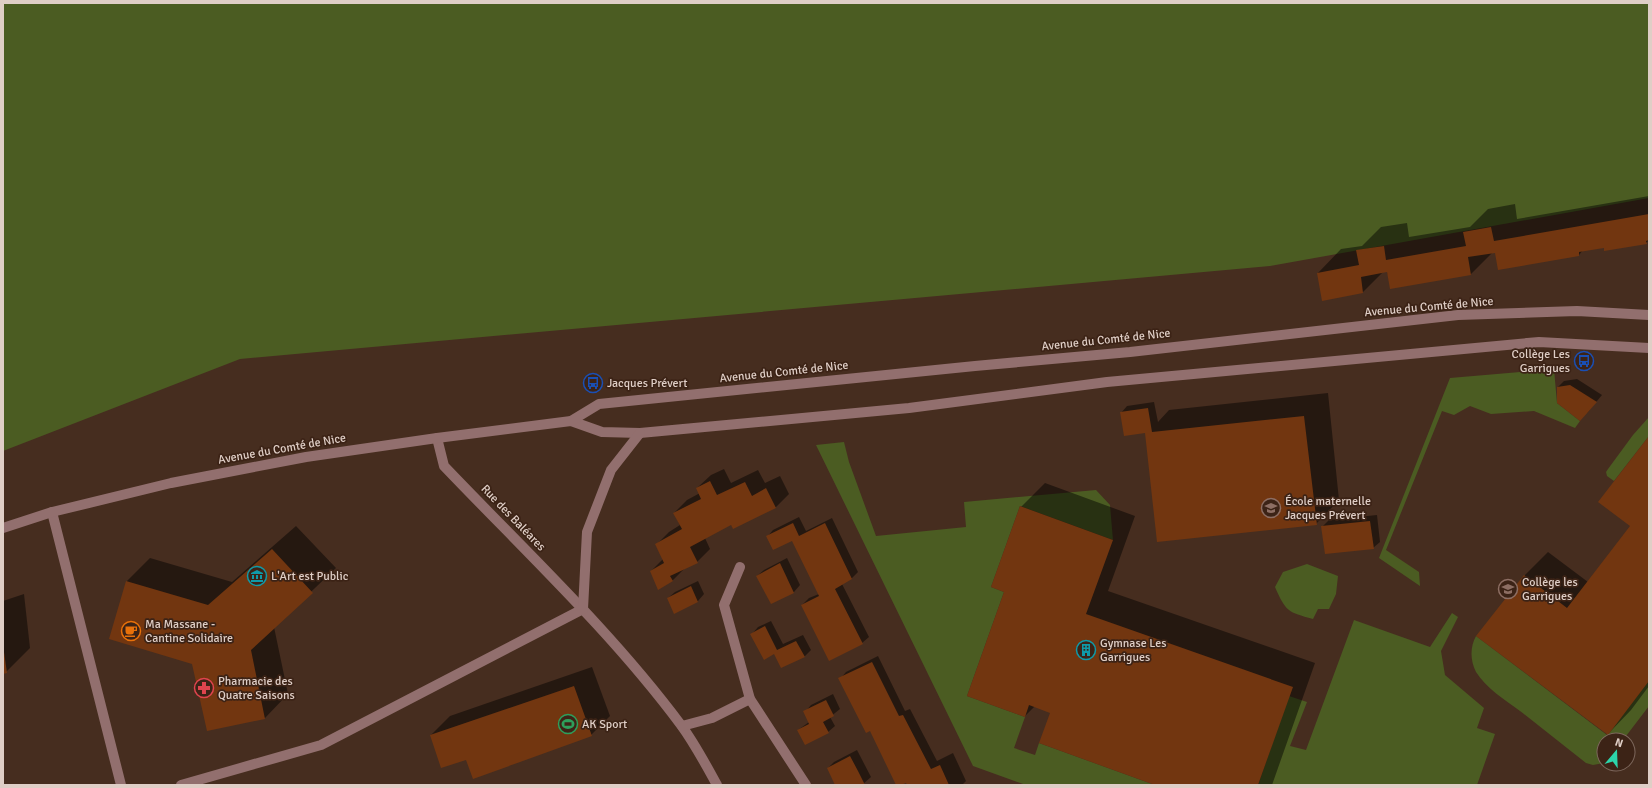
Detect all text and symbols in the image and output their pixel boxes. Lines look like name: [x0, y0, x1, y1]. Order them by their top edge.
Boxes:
street label: Avenue du Comté de Nice: [1364, 294, 1494, 320]
street label: Avenue du Comté de Nice: [1041, 326, 1171, 354]
place label: Collège Les Garrigues: [1512, 347, 1570, 376]
bus stop icon: Collège Les Garrigues: [1573, 350, 1595, 372]
street label: Avenue du Comté de Nice: [719, 358, 849, 386]
bus stop icon: Jacques Prévert: [582, 372, 604, 394]
place label: Jacques Prévert: [607, 376, 687, 391]
street label: Avenue du Comté de Nice: [217, 430, 347, 468]
street label: Rue des Baléares: [478, 482, 548, 554]
place label: École maternelle Jacques Prévert: [1285, 494, 1371, 523]
school or university icon: École maternelle Jacques Prévert: [1260, 497, 1282, 519]
museum icon: L'Art est Public: [246, 565, 268, 587]
place label: L'Art est Public: [271, 569, 349, 584]
place label: Collège les Garrigues: [1522, 575, 1578, 604]
school or university icon: Collège les Garrigues: [1497, 578, 1519, 600]
place label: Ma Massane - Cantine Solidaire: [145, 617, 233, 646]
cafe icon: Ma Massane - Cantine Solidaire: [120, 620, 142, 642]
place label: Gymnase Les Garrigues: [1100, 636, 1167, 665]
building icon: Gymnase Les Garrigues: [1075, 639, 1097, 661]
place label: Pharmacie des Quatre Saisons: [218, 674, 295, 703]
pharmacy icon: Pharmacie des Quatre Saisons: [193, 677, 215, 699]
sports icon: AK Sport: [557, 713, 579, 735]
place label: AK Sport: [582, 717, 627, 732]
north arrow: [1596, 732, 1636, 772]
text: N: [1613, 736, 1625, 750]

